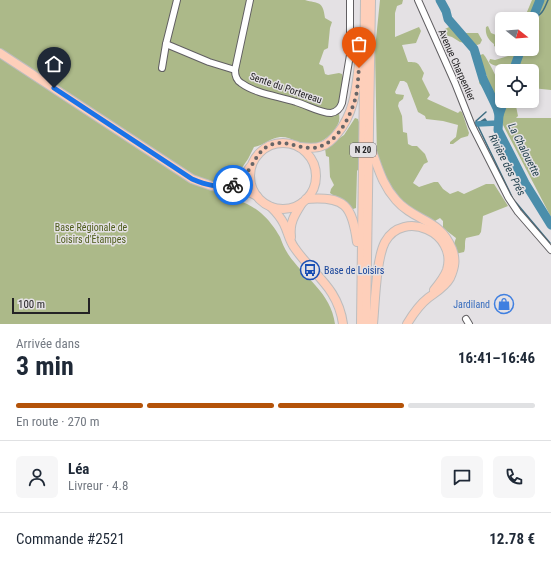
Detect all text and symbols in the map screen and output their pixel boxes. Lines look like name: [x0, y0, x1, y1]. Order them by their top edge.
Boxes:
north arrow: [495, 12, 539, 56]
map controls: [495, 12, 539, 108]
pin: [342, 27, 376, 68]
street label: Avenue Charpentier: [436, 28, 478, 102]
icon: bag: [348, 33, 370, 55]
pin: [37, 47, 71, 88]
icon: home: [43, 53, 65, 75]
button: locate: [495, 64, 539, 108]
street label: Sente du Portereau: [249, 71, 324, 106]
water label: La Chalouette: [505, 121, 543, 179]
water label: Rivière des Prés: [486, 132, 528, 198]
road number: N 20: [350, 143, 376, 157]
courier: [213, 165, 253, 205]
icon: bike: [222, 174, 244, 196]
park label: Base Régionale de Loisirs d'Étampes: [55, 222, 128, 245]
bus stop icon: Base de Loisirs: [299, 259, 321, 281]
place label: Base de Loisirs: [324, 265, 385, 276]
shop icon: Jardiland: [493, 293, 515, 315]
scale bar: [12, 296, 90, 315]
text: 100 m: [18, 298, 45, 311]
place label: Jardiland: [453, 299, 490, 310]
text: Arrivée dans: [16, 336, 80, 351]
text: 16:41–16:46: [458, 349, 535, 367]
text: 3 min: [16, 351, 74, 381]
text: En route · 270 m: [16, 414, 99, 429]
button: person: [16, 456, 58, 498]
button: chat: [441, 456, 483, 498]
button: phone: [493, 456, 535, 498]
text: Léa: [68, 460, 89, 478]
text: Livreur · 4.8: [68, 478, 128, 493]
text: Commande #2521: [16, 530, 125, 548]
text: 12.78 €: [489, 530, 535, 548]

